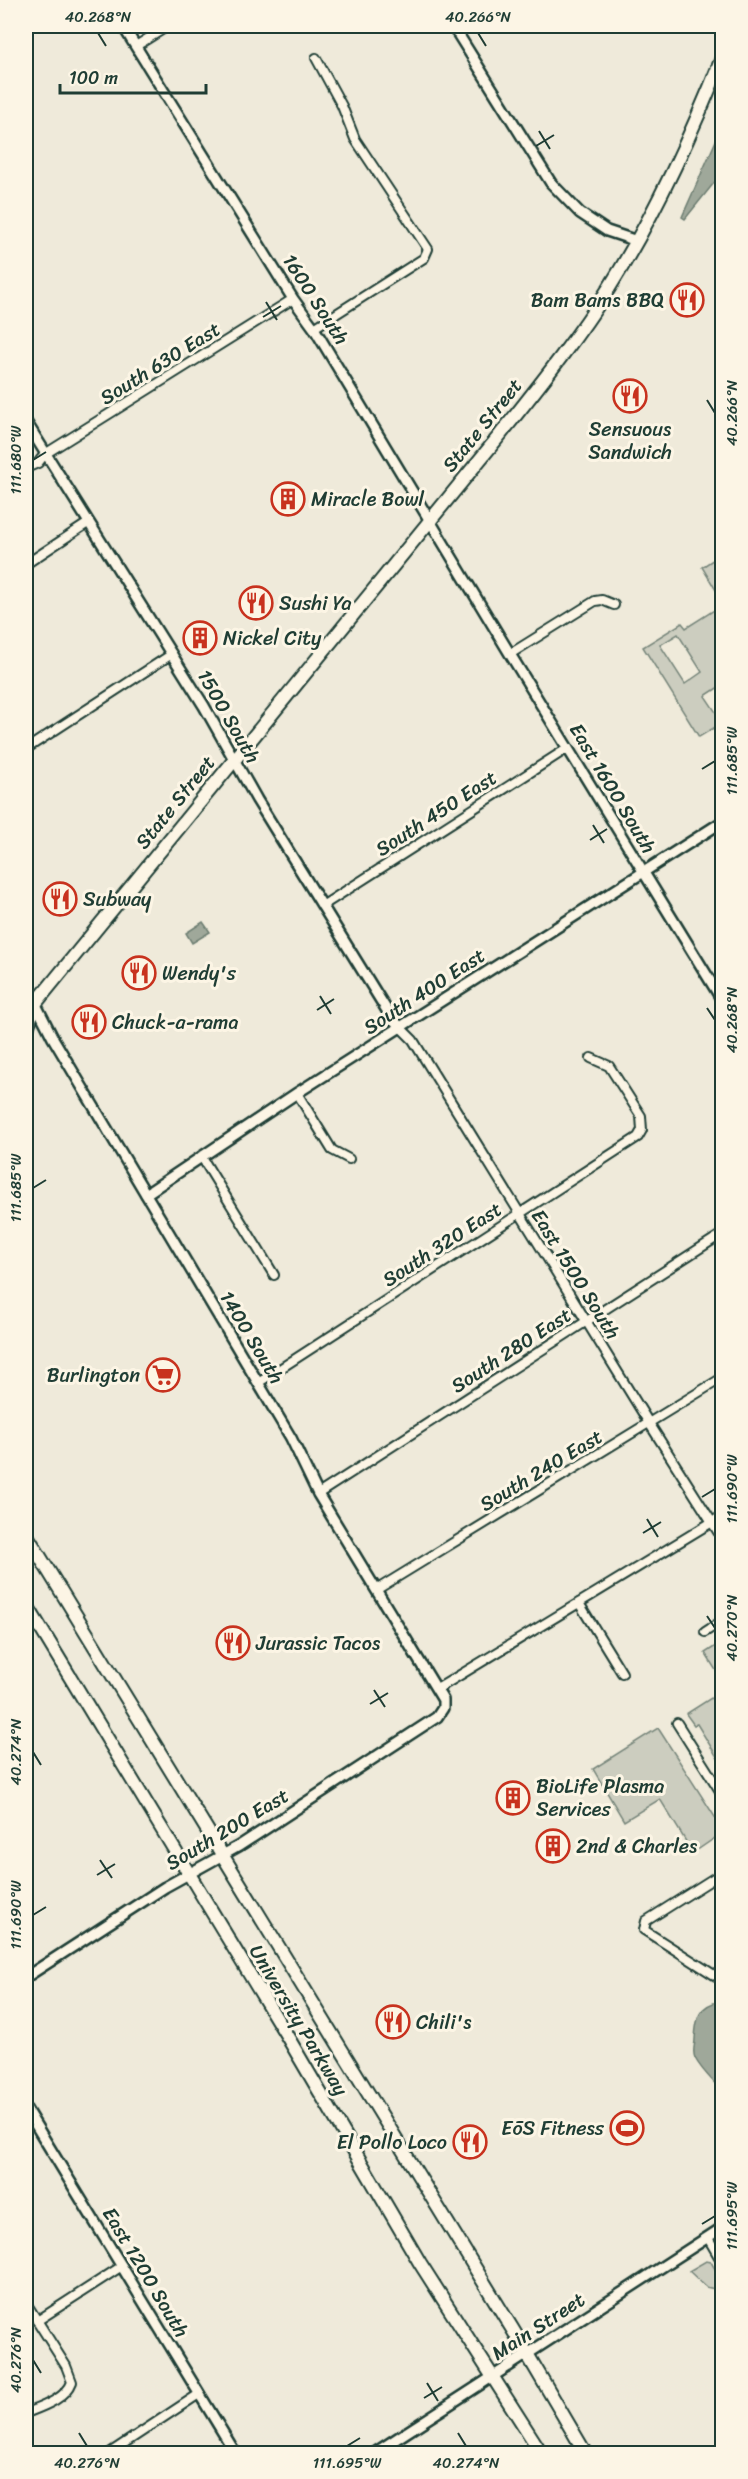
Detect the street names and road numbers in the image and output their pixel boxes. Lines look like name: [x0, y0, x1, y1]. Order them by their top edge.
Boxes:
street label: 1600 South: [273, 247, 358, 352]
street label: South 630 East: [93, 312, 228, 415]
street label: State Street: [433, 370, 532, 480]
street label: 1500 South: [187, 662, 270, 770]
street label: East 1600 South: [560, 716, 666, 860]
street label: State Street: [126, 747, 225, 857]
street label: South 450 East: [368, 761, 505, 866]
street label: South 400 East: [356, 938, 493, 1044]
street label: South 320 East: [375, 1192, 510, 1296]
street label: East 1500 South: [521, 1202, 630, 1346]
street label: 1400 South: [210, 1284, 293, 1391]
street label: South 280 East: [444, 1298, 579, 1403]
street label: South 240 East: [473, 1420, 610, 1521]
street label: South 200 East: [159, 1779, 296, 1880]
street label: University Parkway: [239, 1938, 358, 2103]
street label: East 1200 South: [93, 2200, 199, 2345]
street label: Main Street: [484, 2283, 592, 2370]

